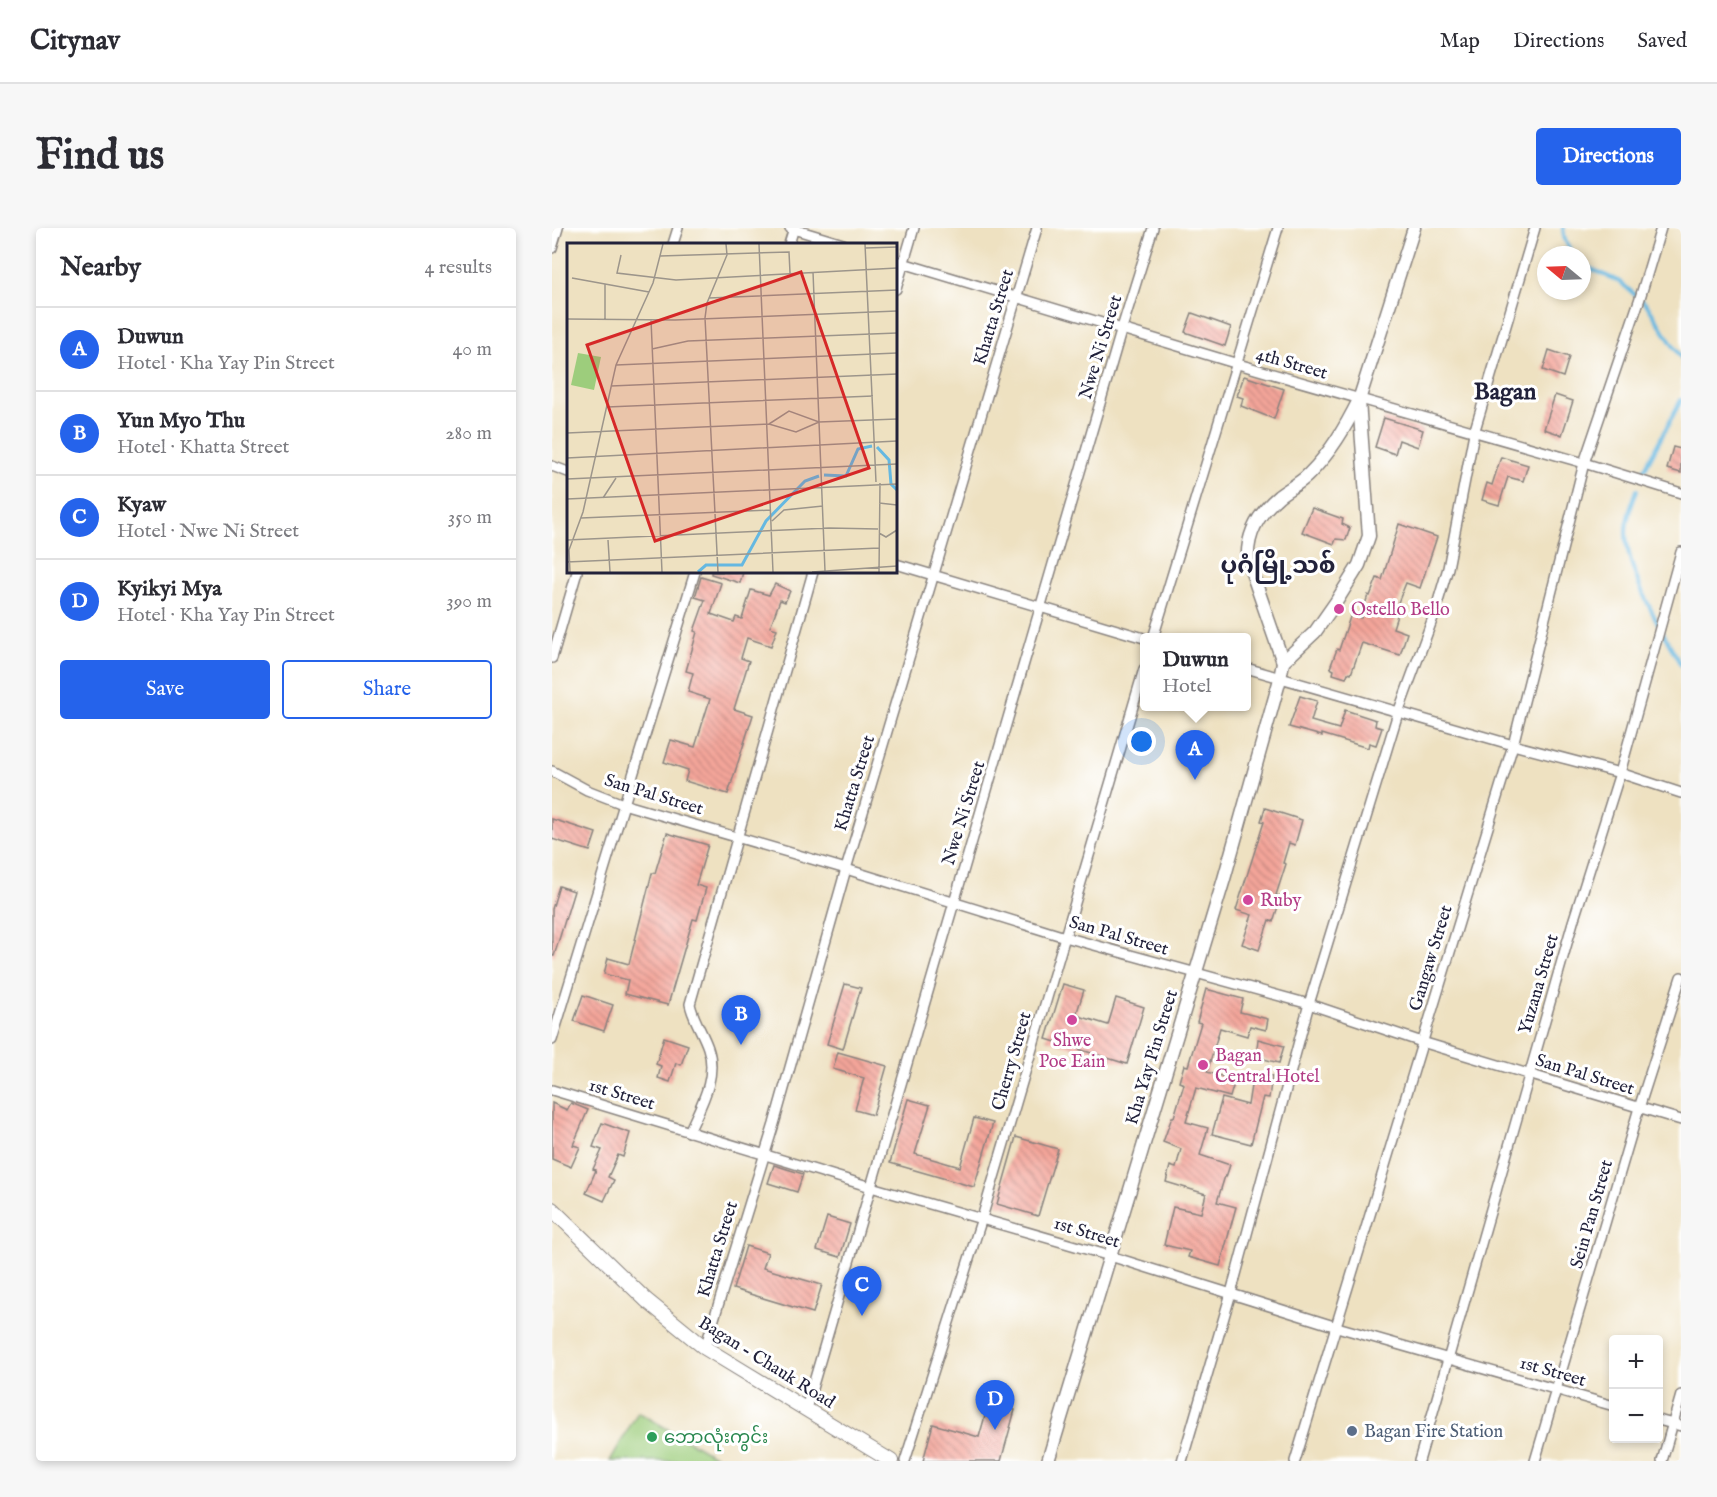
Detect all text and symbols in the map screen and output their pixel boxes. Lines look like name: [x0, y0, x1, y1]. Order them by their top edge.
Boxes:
text: Citynav: [30, 24, 120, 59]
text: Map: [1440, 28, 1480, 55]
text: Directions: [1513, 28, 1604, 55]
text: Saved: [1637, 28, 1687, 55]
button: Directions: [1536, 128, 1681, 185]
text: Find us: [36, 130, 164, 183]
inset map: [567, 243, 897, 573]
north arrow: [1537, 246, 1591, 300]
text: Nearby: [60, 251, 141, 284]
text: 4 results: [425, 255, 492, 280]
street label: Khatta Street: [969, 267, 1020, 368]
street label: Nwe Ni Street: [1075, 292, 1128, 402]
text: Duwun: [117, 323, 184, 351]
text: A: [73, 337, 86, 362]
text: 40 m: [453, 337, 492, 362]
street label: 4th Street: [1253, 343, 1330, 386]
text: Hotel · Kha Yay Pin Street: [117, 351, 335, 376]
district label: Bagan: [1474, 377, 1536, 408]
text: Yun Myo Thu: [117, 407, 245, 435]
text: B: [73, 421, 86, 446]
text: 280 m: [445, 421, 492, 446]
text: Hotel · Khatta Street: [117, 435, 289, 460]
text: Kyaw: [117, 491, 166, 519]
text: C: [72, 505, 87, 530]
text: 350 m: [448, 505, 492, 530]
text: Hotel · Nwe Ni Street: [117, 519, 299, 544]
district label: ပုဂံမြို့သစ်: [1221, 549, 1335, 584]
text: Kyikyi Mya: [117, 575, 222, 603]
text: D: [71, 589, 88, 614]
text: 390 m: [446, 589, 492, 614]
place label: Ostello Bello: [1351, 599, 1450, 622]
marker: Ostello Bello: [1332, 602, 1346, 616]
text: Hotel · Kha Yay Pin Street: [117, 603, 335, 628]
popup: [1140, 633, 1251, 711]
text: Duwun: [1162, 646, 1229, 674]
button: Save: [60, 660, 270, 719]
button: Share: [282, 660, 492, 719]
text: Hotel: [1162, 674, 1211, 699]
your location: [1127, 727, 1156, 756]
pin: A: [1176, 730, 1214, 780]
street label: Khatta Street: [830, 733, 881, 834]
street label: Nwe Ni Street: [938, 758, 991, 868]
street label: San Pal Street: [601, 769, 706, 821]
place label: Ruby: [1260, 890, 1301, 913]
marker: Ruby: [1241, 893, 1255, 907]
street label: Gangaw Street: [1404, 903, 1458, 1014]
street label: San Pal Street: [1066, 911, 1171, 962]
street label: Yuzana Street: [1514, 932, 1565, 1037]
street label: Kha Yay Pin Street: [1121, 987, 1184, 1128]
pin: B: [722, 996, 760, 1045]
street label: Cherry Street: [987, 1010, 1037, 1113]
marker: Shwe Poe Eain: [1065, 1013, 1079, 1027]
place label: Shwe Poe Eain: [1039, 1030, 1106, 1074]
place label: Bagan Central Hotel: [1215, 1045, 1319, 1089]
street label: San Pal Street: [1532, 1049, 1637, 1101]
marker: Bagan Central Hotel: [1196, 1058, 1210, 1072]
street label: 1st Street: [586, 1075, 657, 1116]
street label: Sein Pan Street: [1566, 1157, 1619, 1271]
street label: Khatta Street: [693, 1199, 744, 1300]
street label: 1st Street: [1051, 1213, 1122, 1254]
pin: C: [842, 1266, 882, 1316]
street label: Bagan - Chauk Road: [694, 1312, 839, 1415]
map controls: [1609, 1335, 1663, 1443]
button: +: [1609, 1335, 1663, 1389]
street label: 1st Street: [1517, 1352, 1588, 1393]
pin: D: [976, 1380, 1014, 1430]
button: −: [1609, 1389, 1663, 1443]
place label: Bagan Fire Station: [1364, 1421, 1504, 1444]
place label: ဘောလုံးကွင်း: [664, 1424, 768, 1452]
marker: Bagan Fire Station: [1345, 1424, 1359, 1438]
marker: ဘောလုံးကွင်း: [645, 1430, 659, 1444]

